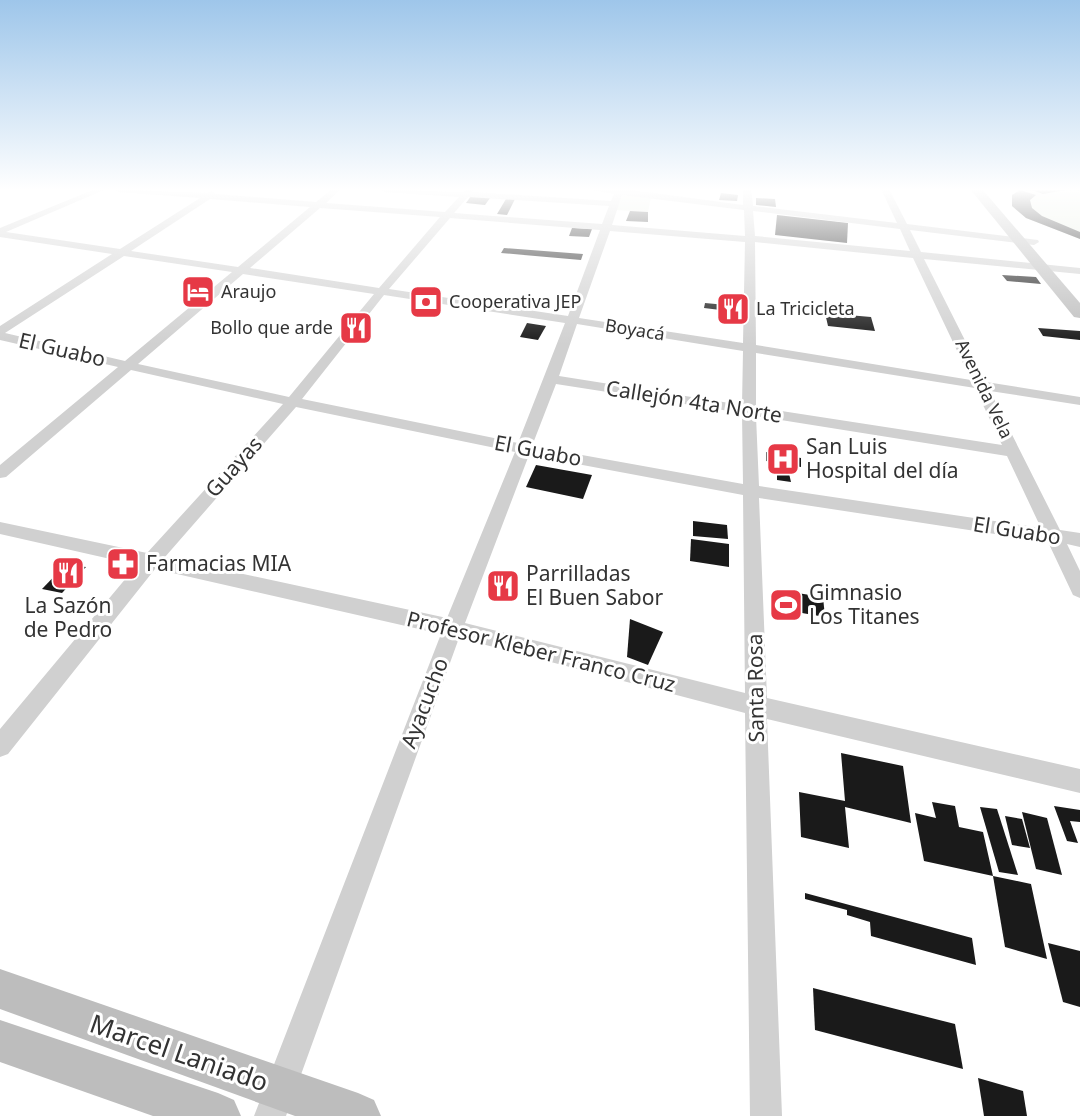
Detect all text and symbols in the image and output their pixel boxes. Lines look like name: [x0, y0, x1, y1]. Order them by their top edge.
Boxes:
hotel icon: Araujo: [180, 274, 216, 310]
place label: Araujo: [221, 279, 276, 303]
bank icon: Cooperativa JEP: [408, 284, 444, 320]
place label: Cooperativa JEP: [449, 289, 581, 313]
restaurant icon: La Tricicleta: [715, 291, 751, 327]
place label: La Tricicleta: [756, 296, 855, 320]
restaurant icon: Bollo que arde: [338, 310, 374, 346]
street label: Boyacá: [604, 312, 667, 346]
place label: Bollo que arde: [210, 315, 333, 339]
street label: El Guabo: [16, 325, 108, 373]
street label: Avenida Vela: [950, 335, 1019, 442]
street label: Callejón 4ta Norte: [604, 373, 784, 429]
street label: El Guabo: [492, 428, 584, 472]
street label: Guayas: [199, 430, 268, 503]
place label: San Luis Hospital del día: [806, 432, 959, 484]
hospital icon: San Luis Hospital del día: [765, 441, 801, 477]
street label: El Guabo: [971, 509, 1063, 551]
pharmacy icon: Farmacias MIA: [105, 546, 141, 582]
place label: Farmacias MIA: [146, 549, 292, 577]
restaurant icon: La Sazón de Pedro: [50, 555, 86, 591]
place label: Parrilladas El Buen Sabor: [526, 559, 663, 611]
restaurant icon: Parrilladas El Buen Sabor: [485, 568, 521, 604]
place label: Gimnasio Los Titanes: [809, 578, 920, 630]
sports icon: Gimnasio Los Titanes: [768, 587, 804, 623]
place label: La Sazón de Pedro: [24, 591, 112, 643]
street label: Profesor Kleber Franco Cruz: [404, 604, 679, 698]
street label: Santa Rosa: [740, 633, 770, 743]
street label: Ayacucho: [394, 653, 454, 752]
street label: Marcel Laniado: [85, 1005, 273, 1099]

